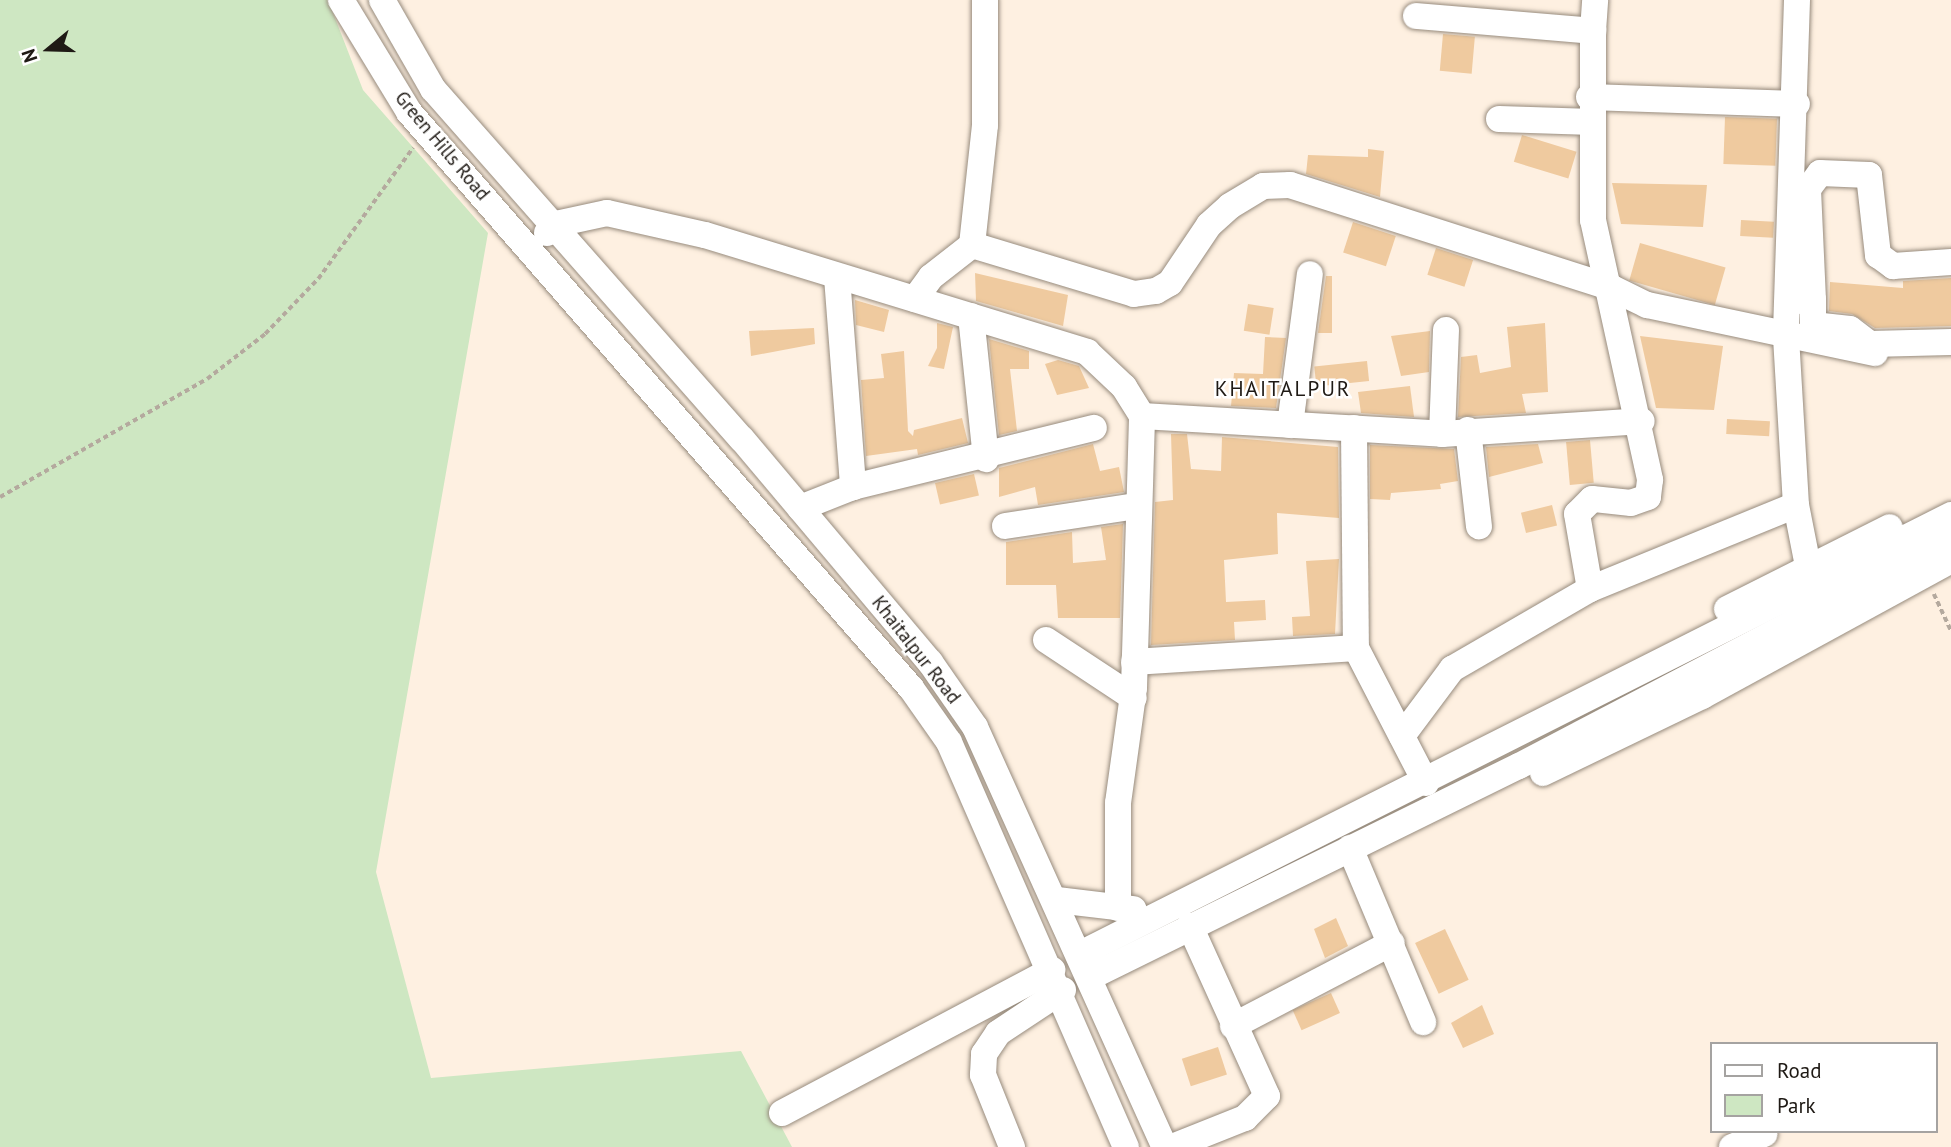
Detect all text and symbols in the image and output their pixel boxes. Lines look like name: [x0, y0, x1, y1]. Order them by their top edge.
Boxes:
north arrow: [14, 14, 84, 84]
text: N: [16, 46, 43, 66]
street label: Green Hills Road: [390, 87, 494, 205]
district label: KHAITALPUR: [1216, 376, 1350, 402]
street label: Khaitalpur Road: [867, 592, 965, 708]
legend: [1710, 1042, 1937, 1133]
text: Road: [1777, 1057, 1821, 1084]
text: Park: [1777, 1092, 1816, 1119]

